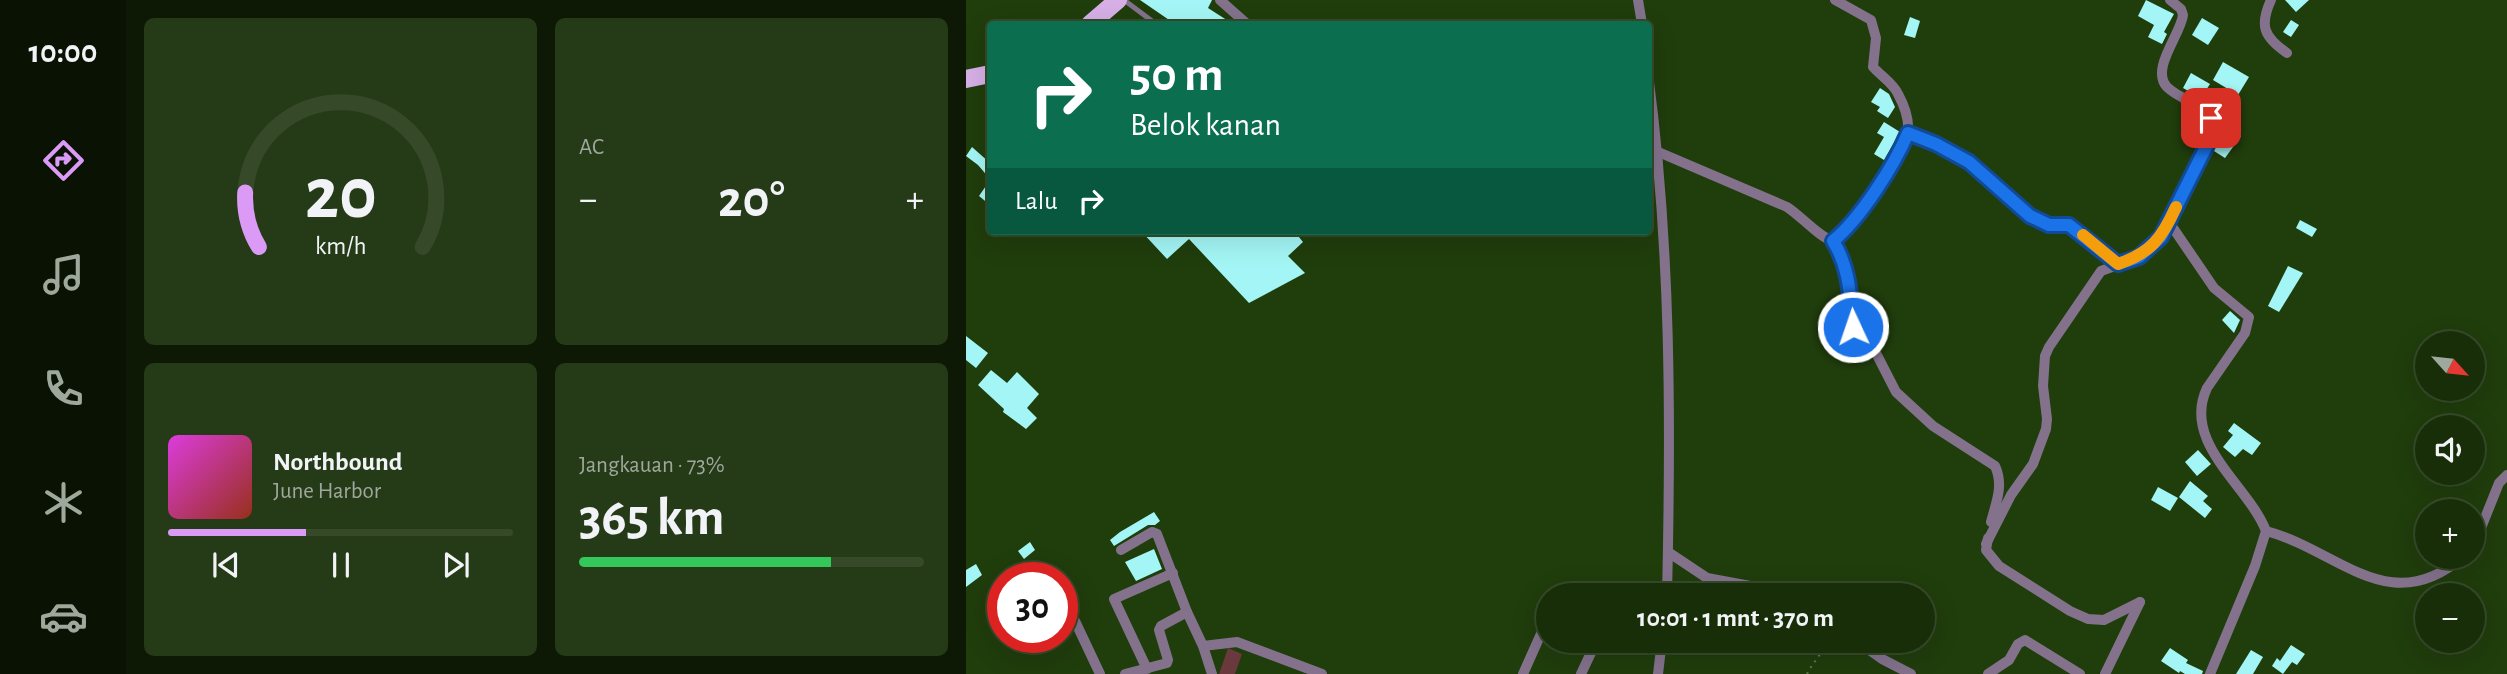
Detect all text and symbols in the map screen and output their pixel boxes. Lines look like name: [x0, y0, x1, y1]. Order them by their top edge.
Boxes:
text: 10:00: [29, 36, 97, 68]
icon: right: [1015, 49, 1106, 140]
text: 50 m: [1130, 51, 1224, 100]
pin: [2181, 88, 2241, 148]
icon: arrive: [2192, 99, 2230, 137]
text: Belok kanan: [1130, 109, 1281, 141]
icon: directions: [39, 136, 88, 185]
text: AC: [579, 136, 604, 159]
text: 20: [304, 160, 377, 233]
text: 20°: [718, 174, 785, 226]
text: −: [579, 181, 597, 219]
text: +: [906, 181, 924, 219]
icon: right: [1072, 182, 1110, 220]
text: Lalu: [1015, 188, 1058, 214]
text: km/h: [315, 234, 366, 259]
icon: music: [39, 250, 88, 299]
position arrow: [1816, 290, 1890, 364]
north arrow: [2415, 331, 2485, 401]
map controls: [2415, 331, 2485, 653]
icon: phone: [39, 364, 88, 413]
button: sound: [2415, 415, 2485, 485]
text: Northbound: [273, 449, 402, 475]
text: Jangkauan · 73%: [579, 454, 725, 477]
icon: climate: [39, 478, 88, 527]
text: June Harbor: [273, 480, 381, 503]
text: 365 km: [579, 492, 725, 544]
button: +: [2415, 499, 2485, 569]
icon: previous: [207, 546, 245, 584]
icon: pause: [322, 546, 360, 584]
icon: next: [437, 546, 475, 584]
speed limit sign: 30: [987, 562, 1078, 653]
button: −: [2415, 583, 2485, 653]
icon: car: [39, 592, 88, 641]
text: 10:01 · 1 mnt · 370 m: [1637, 605, 1834, 631]

